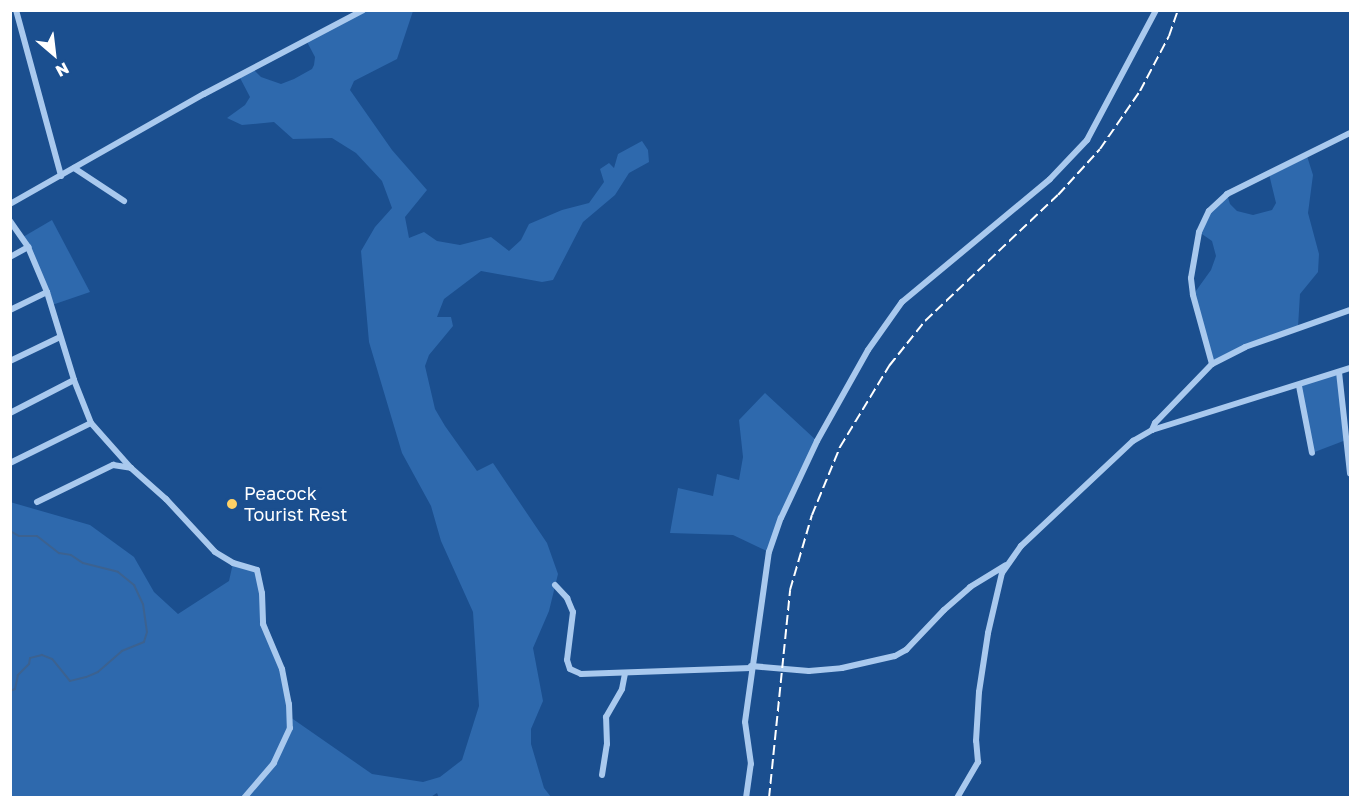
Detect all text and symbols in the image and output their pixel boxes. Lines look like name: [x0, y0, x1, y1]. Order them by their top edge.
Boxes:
north arrow: [24, 24, 84, 84]
text: N: [52, 58, 73, 82]
place label: Peacock Tourist Rest: [244, 483, 348, 526]
marker: Peacock Tourist Rest: [225, 497, 239, 511]

